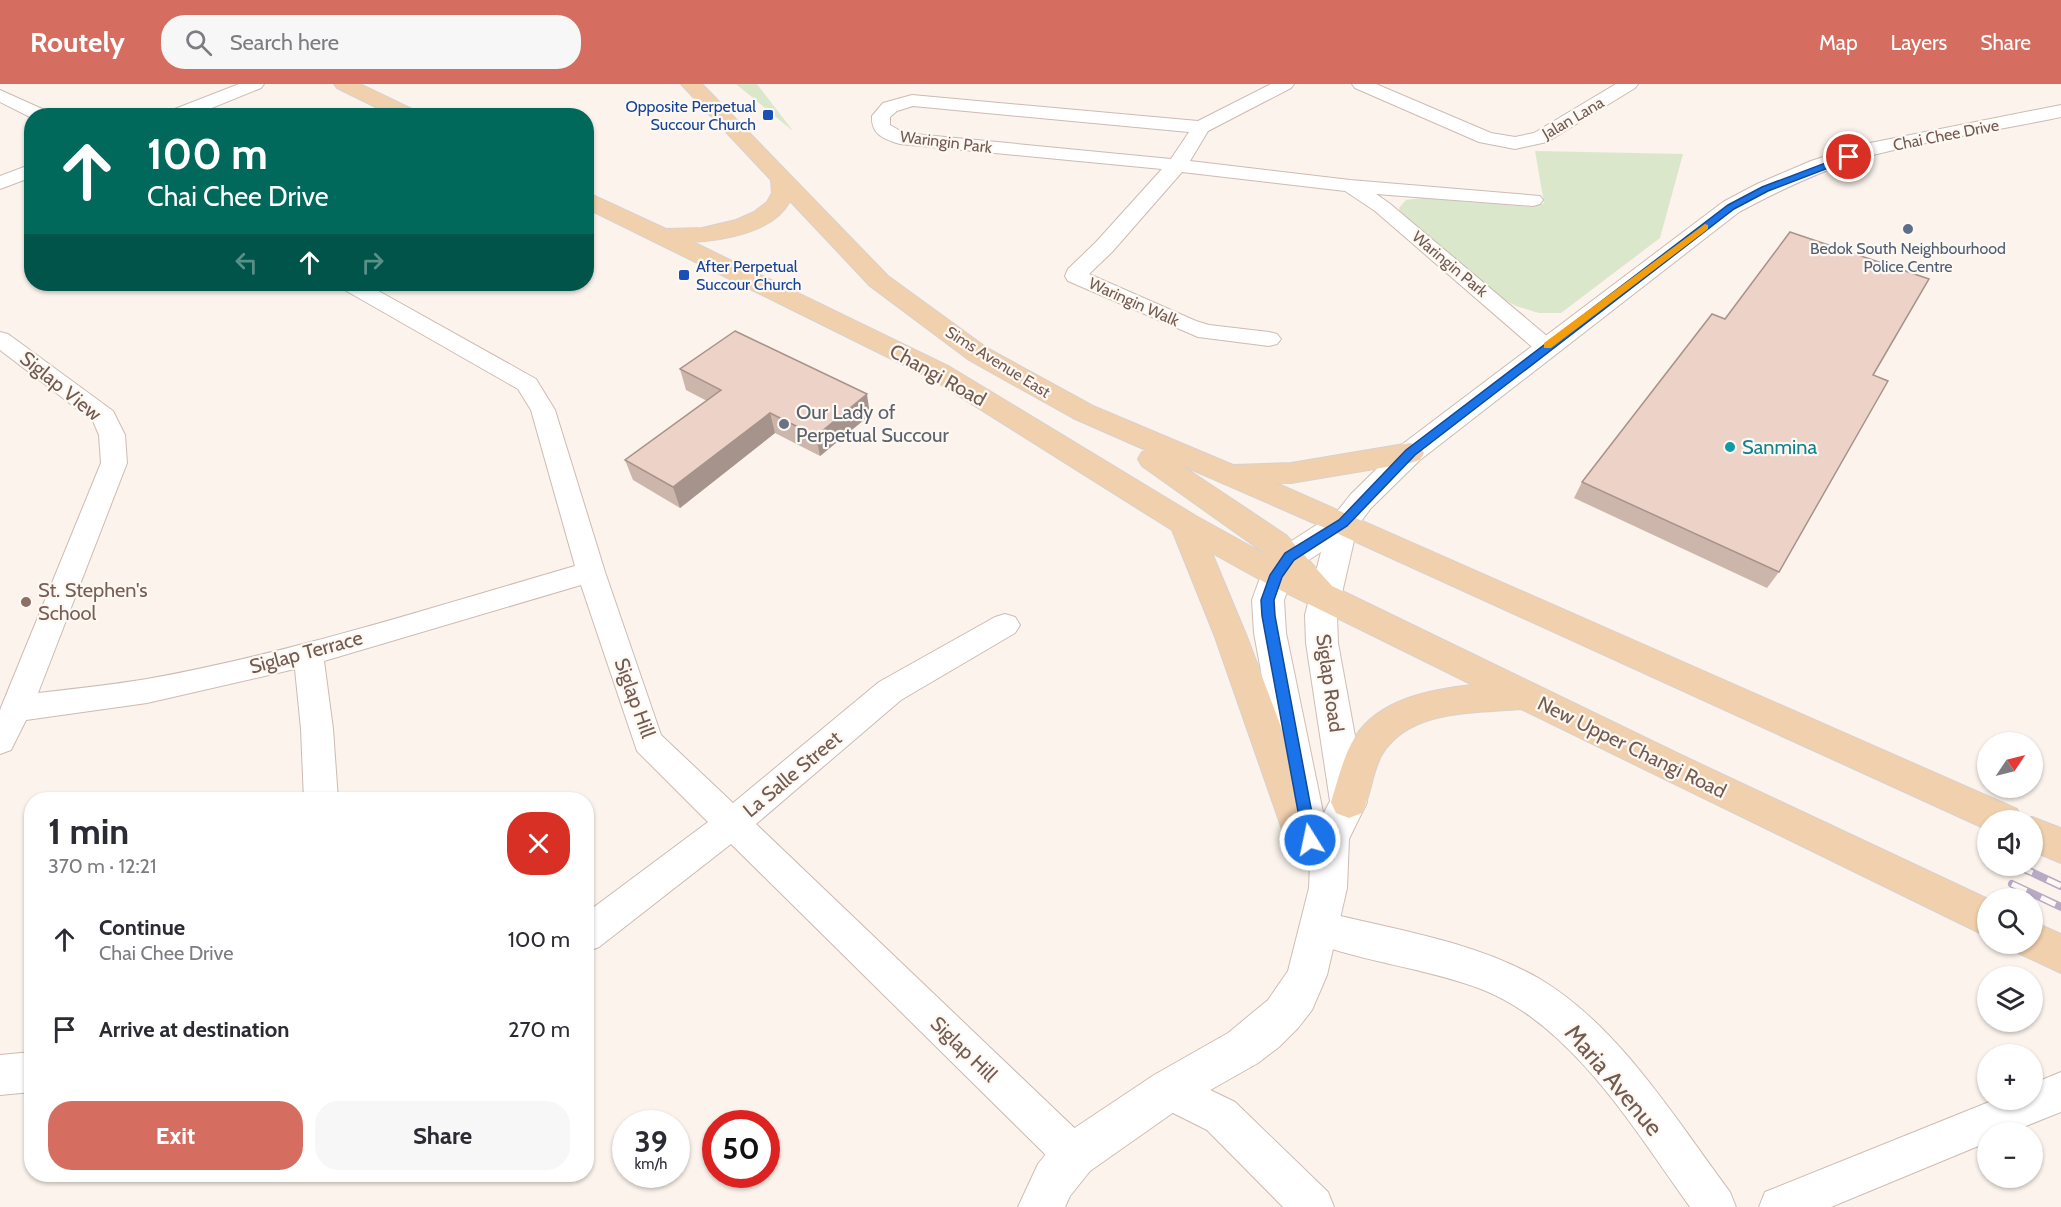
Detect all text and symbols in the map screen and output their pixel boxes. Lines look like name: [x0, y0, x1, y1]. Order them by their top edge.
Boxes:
search box: [161, 15, 581, 69]
text: Routely: [30, 25, 125, 59]
icon: search: [182, 26, 215, 59]
text: Search here: [230, 29, 339, 56]
text: Map: [1819, 30, 1858, 55]
text: Layers: [1891, 30, 1947, 55]
text: Share: [1980, 30, 2031, 55]
street label: Jalan Lana: [1538, 93, 1607, 144]
place label: Opposite Perpetual Succour Church: [626, 97, 756, 134]
marker: Opposite Perpetual Succour Church: [761, 108, 775, 122]
street label: Chai Chee Drive: [1891, 115, 2001, 155]
street label: Waringin Park: [899, 127, 994, 157]
text: 100 m: [147, 128, 268, 180]
pin: [1823, 131, 1874, 182]
icon: ahead: [48, 132, 126, 210]
icon: arrive: [1832, 140, 1865, 173]
text: Chai Chee Drive: [147, 180, 329, 213]
marker: Bedok South Neighbourhood Police Centre: [1901, 222, 1915, 236]
street label: Waringin Park: [1408, 227, 1492, 302]
place label: Bedok South Neighbourhood Police Centre: [1810, 239, 2006, 276]
icon: left: [230, 246, 263, 279]
icon: ahead: [293, 246, 326, 279]
icon: right: [356, 246, 389, 279]
place label: After Perpetual Succour Church: [696, 257, 801, 294]
marker: After Perpetual Succour Church: [677, 268, 691, 282]
street label: Waringin Walk: [1086, 274, 1183, 331]
street label: Sims Avenue East: [942, 322, 1054, 402]
street label: Changi Road: [886, 339, 990, 411]
street label: Siglap View: [15, 346, 107, 426]
place label: Our Lady of Perpetual Succour: [796, 400, 950, 447]
marker: Our Lady of Perpetual Succour: [777, 417, 791, 431]
place label: Sanmina: [1742, 435, 1817, 459]
marker: Sanmina: [1723, 440, 1737, 454]
place label: St. Stephen's School: [38, 578, 148, 625]
marker: St. Stephen's School: [19, 595, 33, 609]
street label: Siglap Terrace: [247, 625, 365, 679]
street label: Siglap Road: [1311, 632, 1349, 734]
street label: Siglap Hill: [609, 655, 661, 742]
street label: New Upper Changi Road: [1534, 691, 1730, 803]
street label: La Salle Street: [738, 726, 846, 822]
north arrow: [1977, 732, 2043, 798]
map controls: [1977, 732, 2043, 1188]
position arrow: [1278, 808, 1342, 872]
text: 1 min: [48, 809, 129, 853]
button: sound: [1977, 810, 2043, 876]
button: close: [507, 812, 570, 875]
text: 370 m · 12:21: [48, 854, 157, 878]
button: search: [1977, 888, 2043, 954]
text: Continue: [99, 914, 185, 941]
icon: ahead: [48, 923, 81, 956]
text: 100 m: [508, 926, 570, 953]
text: Chai Chee Drive: [99, 941, 234, 965]
button: layers: [1977, 966, 2043, 1032]
street label: Siglap Hill: [926, 1011, 1003, 1087]
icon: arrive: [48, 1013, 81, 1046]
text: Arrive at destination: [99, 1016, 289, 1043]
text: 270 m: [508, 1016, 570, 1043]
street label: Maria Avenue: [1559, 1018, 1669, 1142]
button: +: [1977, 1044, 2043, 1110]
button: Exit: [48, 1101, 303, 1170]
button: Share: [315, 1101, 570, 1170]
speed limit sign: 50: [702, 1110, 780, 1188]
button: −: [1977, 1122, 2043, 1188]
text: 39: [634, 1123, 668, 1160]
text: km/h: [635, 1155, 667, 1173]

